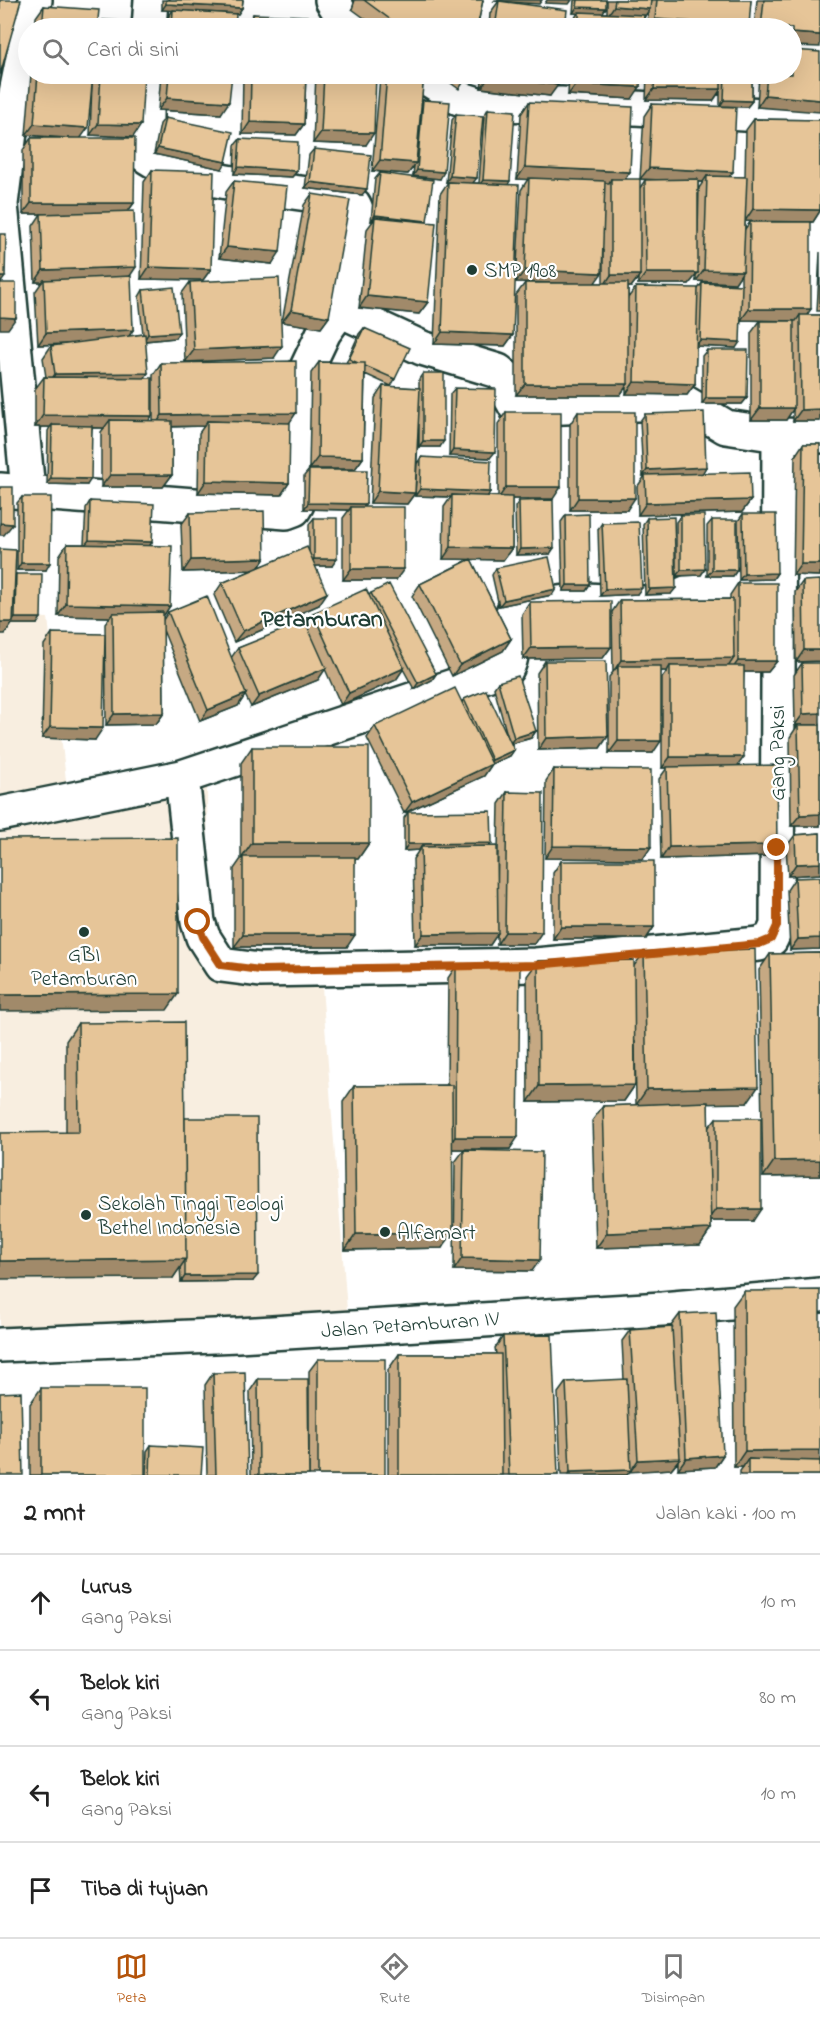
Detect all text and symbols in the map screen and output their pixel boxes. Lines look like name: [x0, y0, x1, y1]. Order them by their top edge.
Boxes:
search box: [18, 18, 802, 84]
icon: search: [39, 35, 72, 68]
text: Cari di sini: [87, 35, 179, 67]
place label: SMP 1908: [484, 257, 556, 287]
marker: SMP 1908: [465, 263, 479, 277]
district label: Petamburan: [261, 603, 383, 638]
street label: Gang Paksi: [764, 705, 796, 801]
route end: [763, 834, 789, 860]
route start: [184, 908, 210, 934]
marker: GBI Petamburan: [77, 925, 91, 939]
place label: GBI Petamburan: [31, 941, 137, 995]
place label: Sekolah Tinggi Teologi Bethel Indonesia: [97, 1190, 284, 1244]
marker: Sekolah Tinggi Teologi Bethel Indonesia: [79, 1208, 93, 1222]
place label: Alfamart: [397, 1219, 476, 1249]
marker: Alfamart: [378, 1225, 392, 1239]
street label: Jalan Petamburan IV: [320, 1305, 500, 1347]
text: 2 mnt: [24, 1495, 85, 1533]
text: Jalan kaki · 100 m: [656, 1500, 796, 1529]
text: Lurus: [81, 1572, 132, 1604]
icon: ahead: [24, 1586, 57, 1619]
text: 10 m: [760, 1588, 796, 1617]
text: Gang Paksi: [81, 1604, 172, 1633]
text: Belok kiri: [81, 1668, 160, 1700]
icon: left: [24, 1682, 57, 1715]
text: 80 m: [759, 1684, 796, 1713]
text: Gang Paksi: [81, 1700, 172, 1729]
text: Belok kiri: [81, 1764, 160, 1796]
icon: left: [24, 1778, 57, 1811]
text: 10 m: [760, 1780, 796, 1809]
text: Gang Paksi: [81, 1796, 172, 1825]
icon: arrive: [24, 1874, 57, 1907]
text: Tiba di tujuan: [81, 1874, 208, 1906]
tab: Peta: [115, 1950, 148, 2010]
tab: Rute: [378, 1950, 411, 2010]
tab: Disimpan: [642, 1950, 705, 2010]

